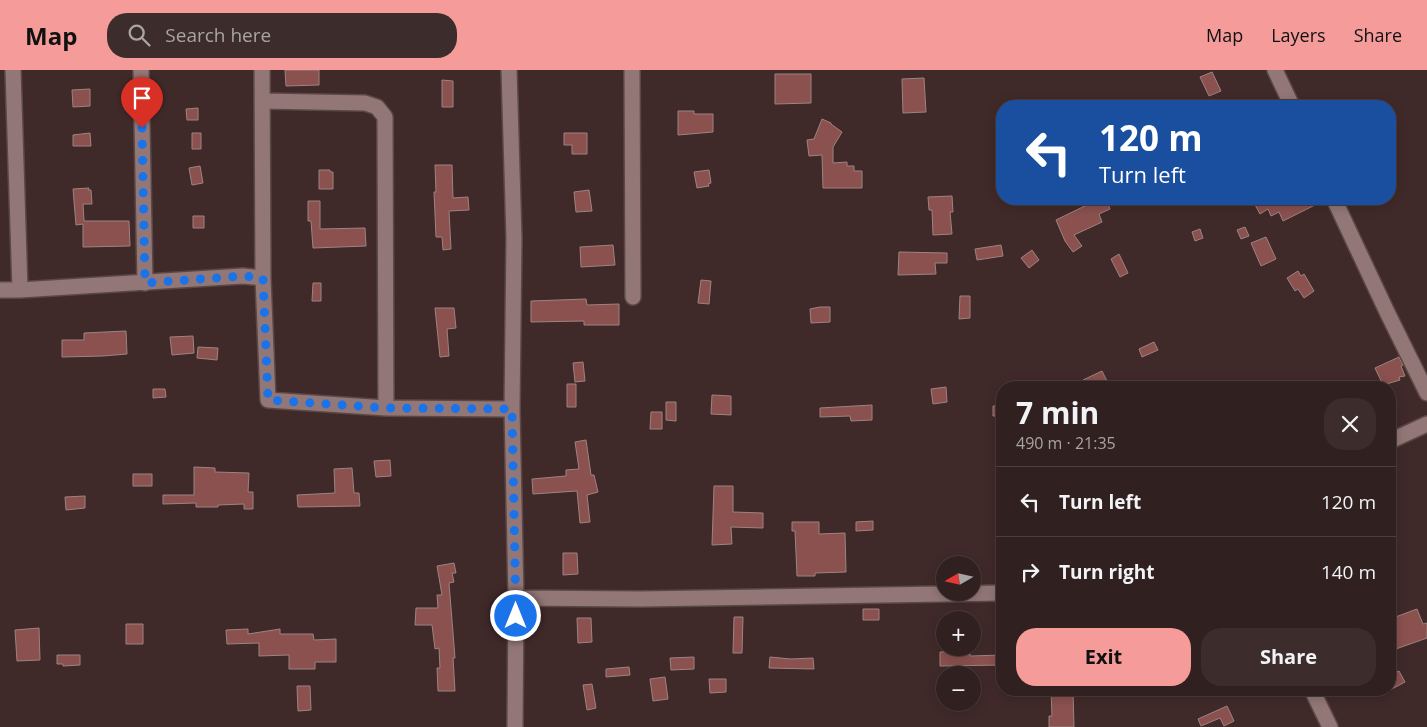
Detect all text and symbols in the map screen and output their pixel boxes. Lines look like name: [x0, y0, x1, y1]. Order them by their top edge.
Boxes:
search box: [107, 13, 457, 58]
text: Map: [25, 19, 77, 52]
icon: search: [125, 21, 153, 49]
text: Search here: [165, 22, 271, 48]
text: Map: [1206, 23, 1243, 47]
text: Layers: [1271, 23, 1326, 47]
text: Share: [1354, 23, 1402, 47]
pin: [121, 77, 163, 128]
icon: arrive: [128, 84, 156, 112]
text: 120 m: [1099, 114, 1203, 161]
icon: left: [1016, 120, 1081, 185]
text: Turn left: [1099, 159, 1186, 189]
text: 7 min: [1016, 392, 1099, 433]
button: close: [1324, 398, 1376, 450]
text: 490 m · 21:35: [1016, 432, 1116, 454]
icon: left: [1016, 488, 1044, 516]
text: Turn left: [1059, 489, 1141, 515]
text: 120 m: [1321, 489, 1376, 515]
north arrow: [936, 556, 981, 601]
map controls: [936, 556, 981, 711]
icon: right: [1016, 558, 1044, 586]
text: Turn right: [1059, 559, 1154, 585]
text: 140 m: [1321, 559, 1376, 585]
position arrow: [489, 589, 541, 641]
button: +: [936, 611, 981, 656]
button: Exit: [1016, 628, 1191, 686]
button: Share: [1201, 628, 1376, 686]
button: −: [936, 666, 981, 711]

